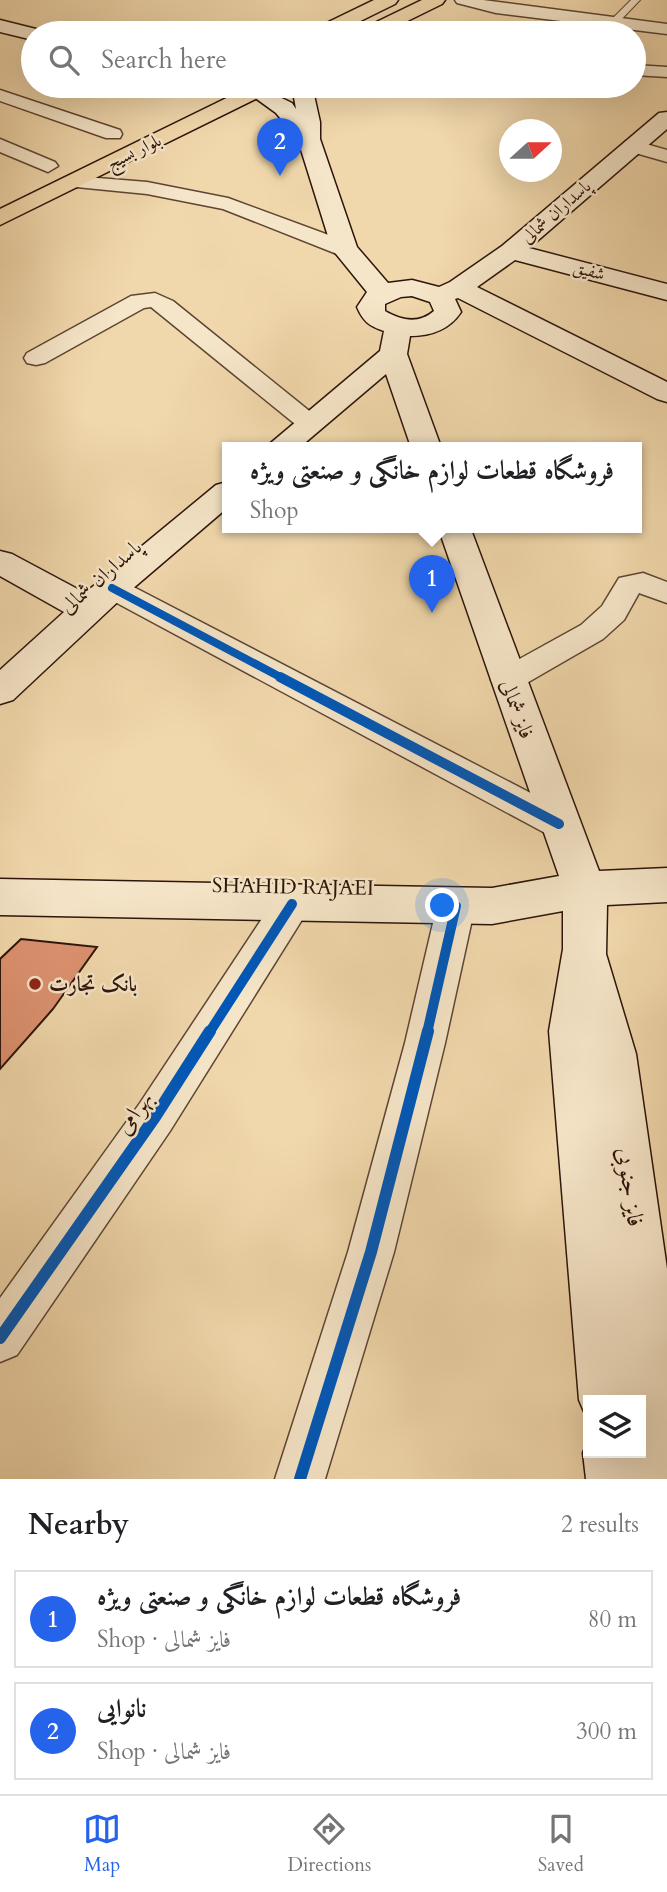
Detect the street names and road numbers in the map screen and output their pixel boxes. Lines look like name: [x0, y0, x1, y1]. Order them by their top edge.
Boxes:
street label: بلوار بسیج: [102, 128, 167, 179]
street label: پاسداران شمالی: [515, 173, 598, 250]
street label: شفیق: [570, 255, 608, 287]
street label: پاسداران شمالی: [54, 532, 149, 621]
street label: فایز شمالی: [493, 675, 541, 743]
street label: SHAHID RAJAEI: [212, 871, 374, 903]
street label: بهرامی: [107, 1084, 161, 1142]
street label: فایز جنوبی: [608, 1145, 652, 1229]

